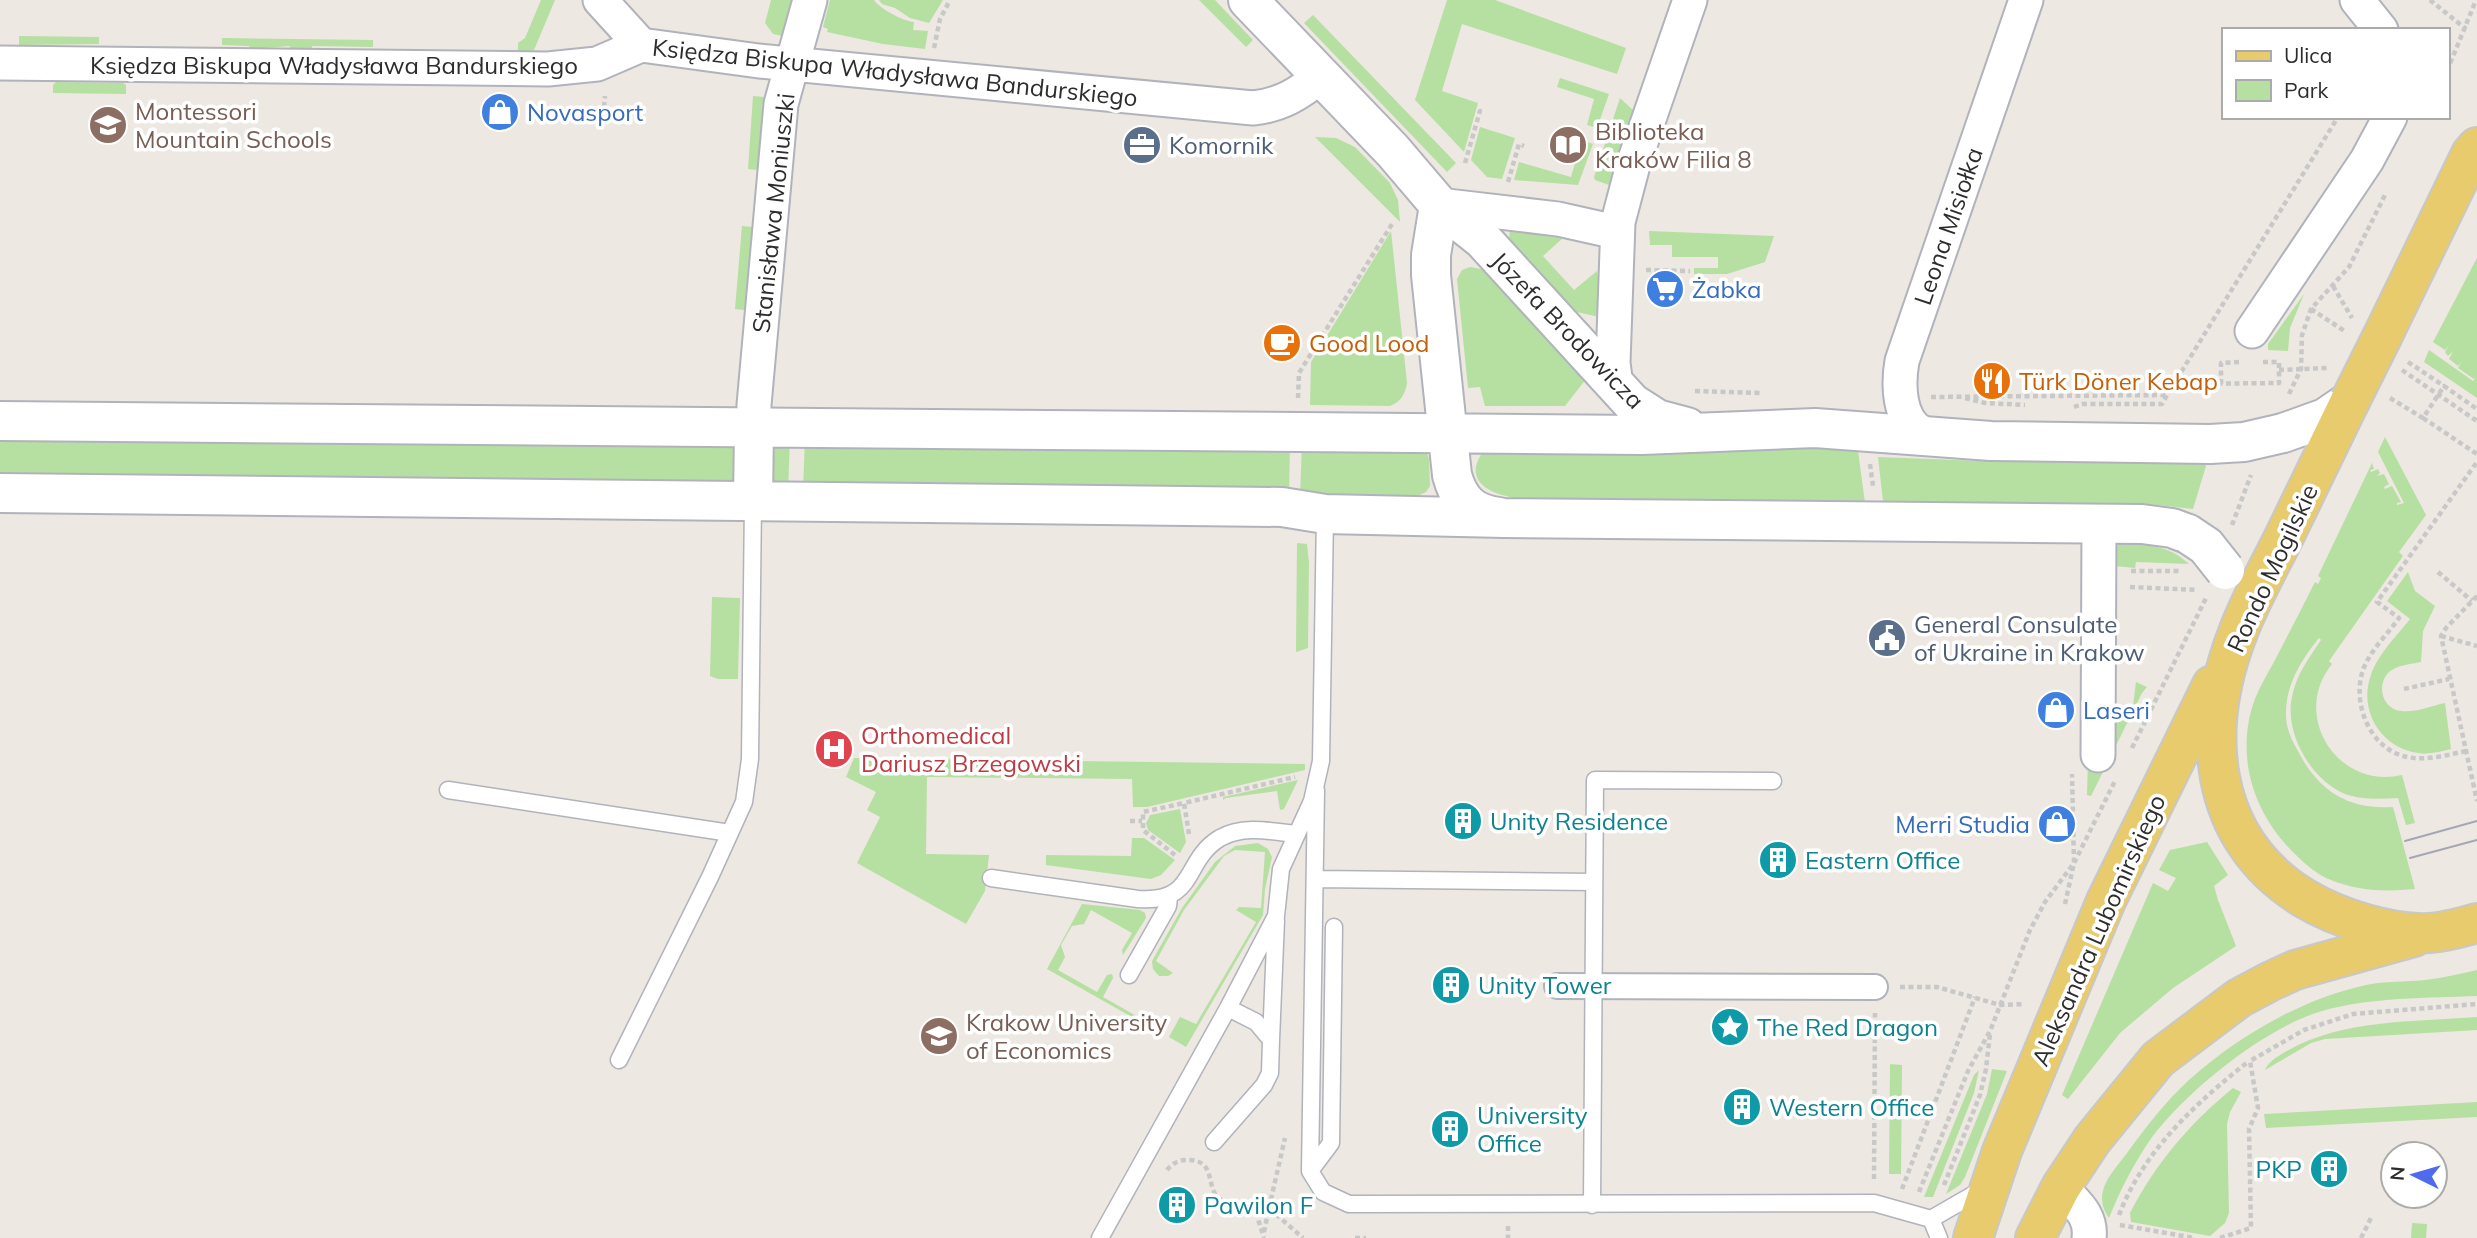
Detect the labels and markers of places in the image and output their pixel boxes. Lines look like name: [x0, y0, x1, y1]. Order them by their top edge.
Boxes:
shop icon: Novasport: [479, 91, 521, 133]
place label: Montessori Mountain Schools: [135, 96, 332, 154]
place label: Novasport: [527, 97, 643, 127]
school or university icon: Montessori Mountain Schools: [87, 104, 129, 146]
place label: Biblioteka Kraków Filia 8: [1595, 116, 1752, 174]
office icon: Komornik: [1121, 124, 1163, 166]
library icon: Biblioteka Kraków Filia 8: [1547, 124, 1589, 166]
place label: Komornik: [1169, 130, 1274, 160]
supermarket icon: Żabka: [1644, 268, 1686, 310]
place label: Żabka: [1692, 274, 1762, 304]
cafe icon: Good Lood: [1261, 322, 1303, 364]
place label: Good Lood: [1309, 328, 1429, 358]
restaurant icon: Türk Döner Kebap: [1971, 360, 2013, 402]
place label: Türk Döner Kebap: [2019, 366, 2218, 396]
place label: General Consulate of Ukraine in Krakow: [1914, 609, 2145, 667]
public building icon: General Consulate of Ukraine in Krakow: [1866, 617, 1908, 659]
shop icon: Laseri: [2035, 689, 2077, 731]
place label: Laseri: [2083, 695, 2150, 725]
place label: Orthomedical Dariusz Brzegowski: [861, 720, 1081, 778]
hospital icon: Orthomedical Dariusz Brzegowski: [813, 728, 855, 770]
building icon: Unity Residence: [1442, 800, 1484, 842]
shop icon: Merri Studia: [2036, 803, 2078, 845]
place label: Unity Residence: [1490, 806, 1668, 836]
place label: Merri Studia: [1895, 809, 2030, 839]
building icon: Eastern Office: [1757, 839, 1799, 881]
place label: Eastern Office: [1805, 845, 1960, 875]
building icon: Unity Tower: [1430, 964, 1472, 1006]
place label: Unity Tower: [1478, 970, 1612, 1000]
place icon: The Red Dragon: [1709, 1006, 1751, 1048]
place label: Krakow University of Economics: [966, 1007, 1168, 1065]
place label: The Red Dragon: [1757, 1012, 1938, 1042]
school or university icon: Krakow University of Economics: [918, 1015, 960, 1057]
building icon: Western Office: [1721, 1086, 1763, 1128]
place label: Western Office: [1769, 1092, 1934, 1122]
place label: University Office: [1477, 1100, 1588, 1158]
building icon: University Office: [1429, 1108, 1471, 1150]
building icon: PKP: [2308, 1148, 2350, 1190]
place label: PKP: [2256, 1154, 2302, 1184]
building icon: Pawilon F: [1156, 1184, 1198, 1226]
place label: Pawilon F: [1204, 1190, 1313, 1220]

